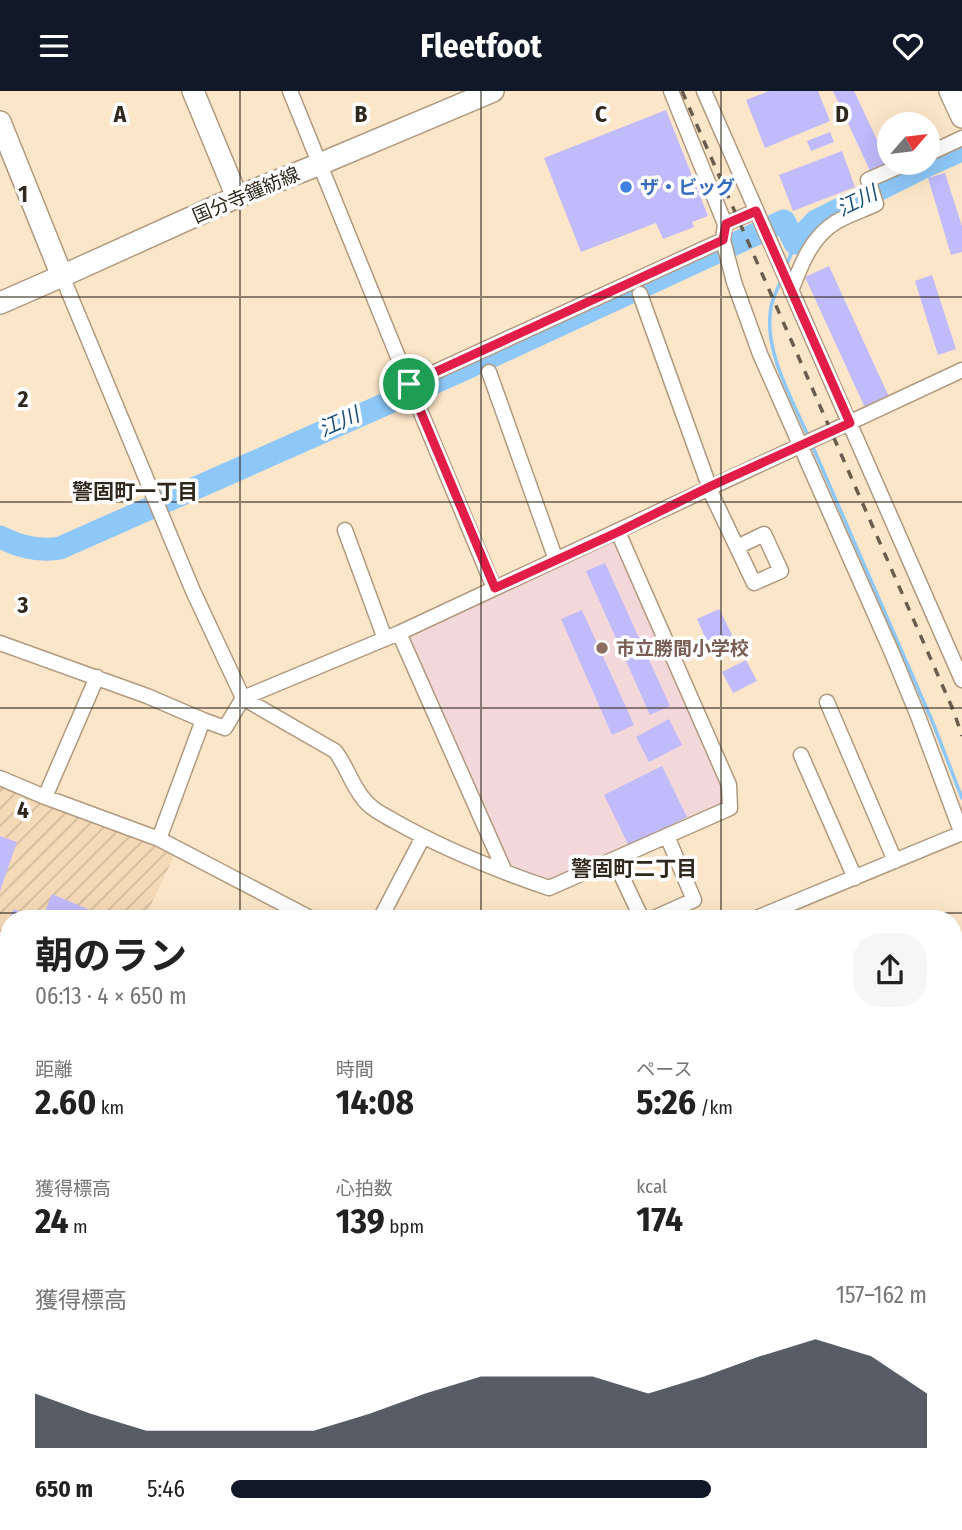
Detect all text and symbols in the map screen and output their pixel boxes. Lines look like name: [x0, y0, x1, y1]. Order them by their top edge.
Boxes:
icon: menu: [35, 27, 73, 65]
text: Fleetfoot: [420, 27, 542, 65]
icon: heart: [889, 27, 927, 65]
text: A: [113, 100, 127, 128]
text: B: [355, 100, 368, 128]
text: C: [595, 100, 607, 128]
text: D: [835, 100, 849, 128]
north arrow: [877, 112, 940, 175]
map controls: [877, 112, 940, 175]
street label: 国分寺鐘紡線: [189, 162, 303, 228]
place label: ザ・ビッグ: [640, 176, 735, 199]
marker: ザ・ビッグ: [618, 179, 634, 195]
water label: 江川: [832, 179, 883, 222]
text: 1: [18, 180, 28, 208]
pin: [379, 354, 439, 414]
icon: arrive: [390, 365, 428, 403]
text: 2: [17, 385, 29, 413]
water label: 江川: [315, 401, 365, 442]
district label: 警固町一丁目: [72, 479, 198, 505]
text: 3: [17, 591, 29, 619]
place label: 市立勝間小学校: [616, 637, 749, 660]
marker: 市立勝間小学校: [594, 640, 610, 656]
text: 4: [17, 796, 29, 824]
district label: 警固町二丁目: [571, 856, 697, 882]
text: 朝のラン: [35, 933, 187, 979]
button: share: [853, 933, 927, 1007]
text: 06:13 · 4 × 650 m: [35, 982, 187, 1010]
text: 距離: [35, 1058, 73, 1081]
text: 時間: [336, 1058, 374, 1081]
text: ペース: [636, 1058, 692, 1081]
text: 2.60: [35, 1081, 96, 1123]
text: 14:08: [336, 1081, 414, 1123]
text: 5:26: [636, 1081, 696, 1123]
text: km: [96, 1096, 124, 1119]
text: /km: [696, 1096, 733, 1119]
text: kcal: [636, 1175, 667, 1198]
text: 獲得標高: [35, 1177, 111, 1200]
text: 心拍数: [336, 1177, 393, 1200]
text: 174: [636, 1198, 683, 1240]
text: 24: [35, 1200, 69, 1242]
text: 139: [336, 1200, 385, 1242]
text: m: [69, 1215, 88, 1238]
text: bpm: [385, 1215, 424, 1238]
text: 157–162 m: [836, 1281, 927, 1309]
text: 獲得標高: [35, 1286, 127, 1314]
text: 650 m: [35, 1475, 93, 1503]
text: 5:46: [147, 1475, 185, 1503]

